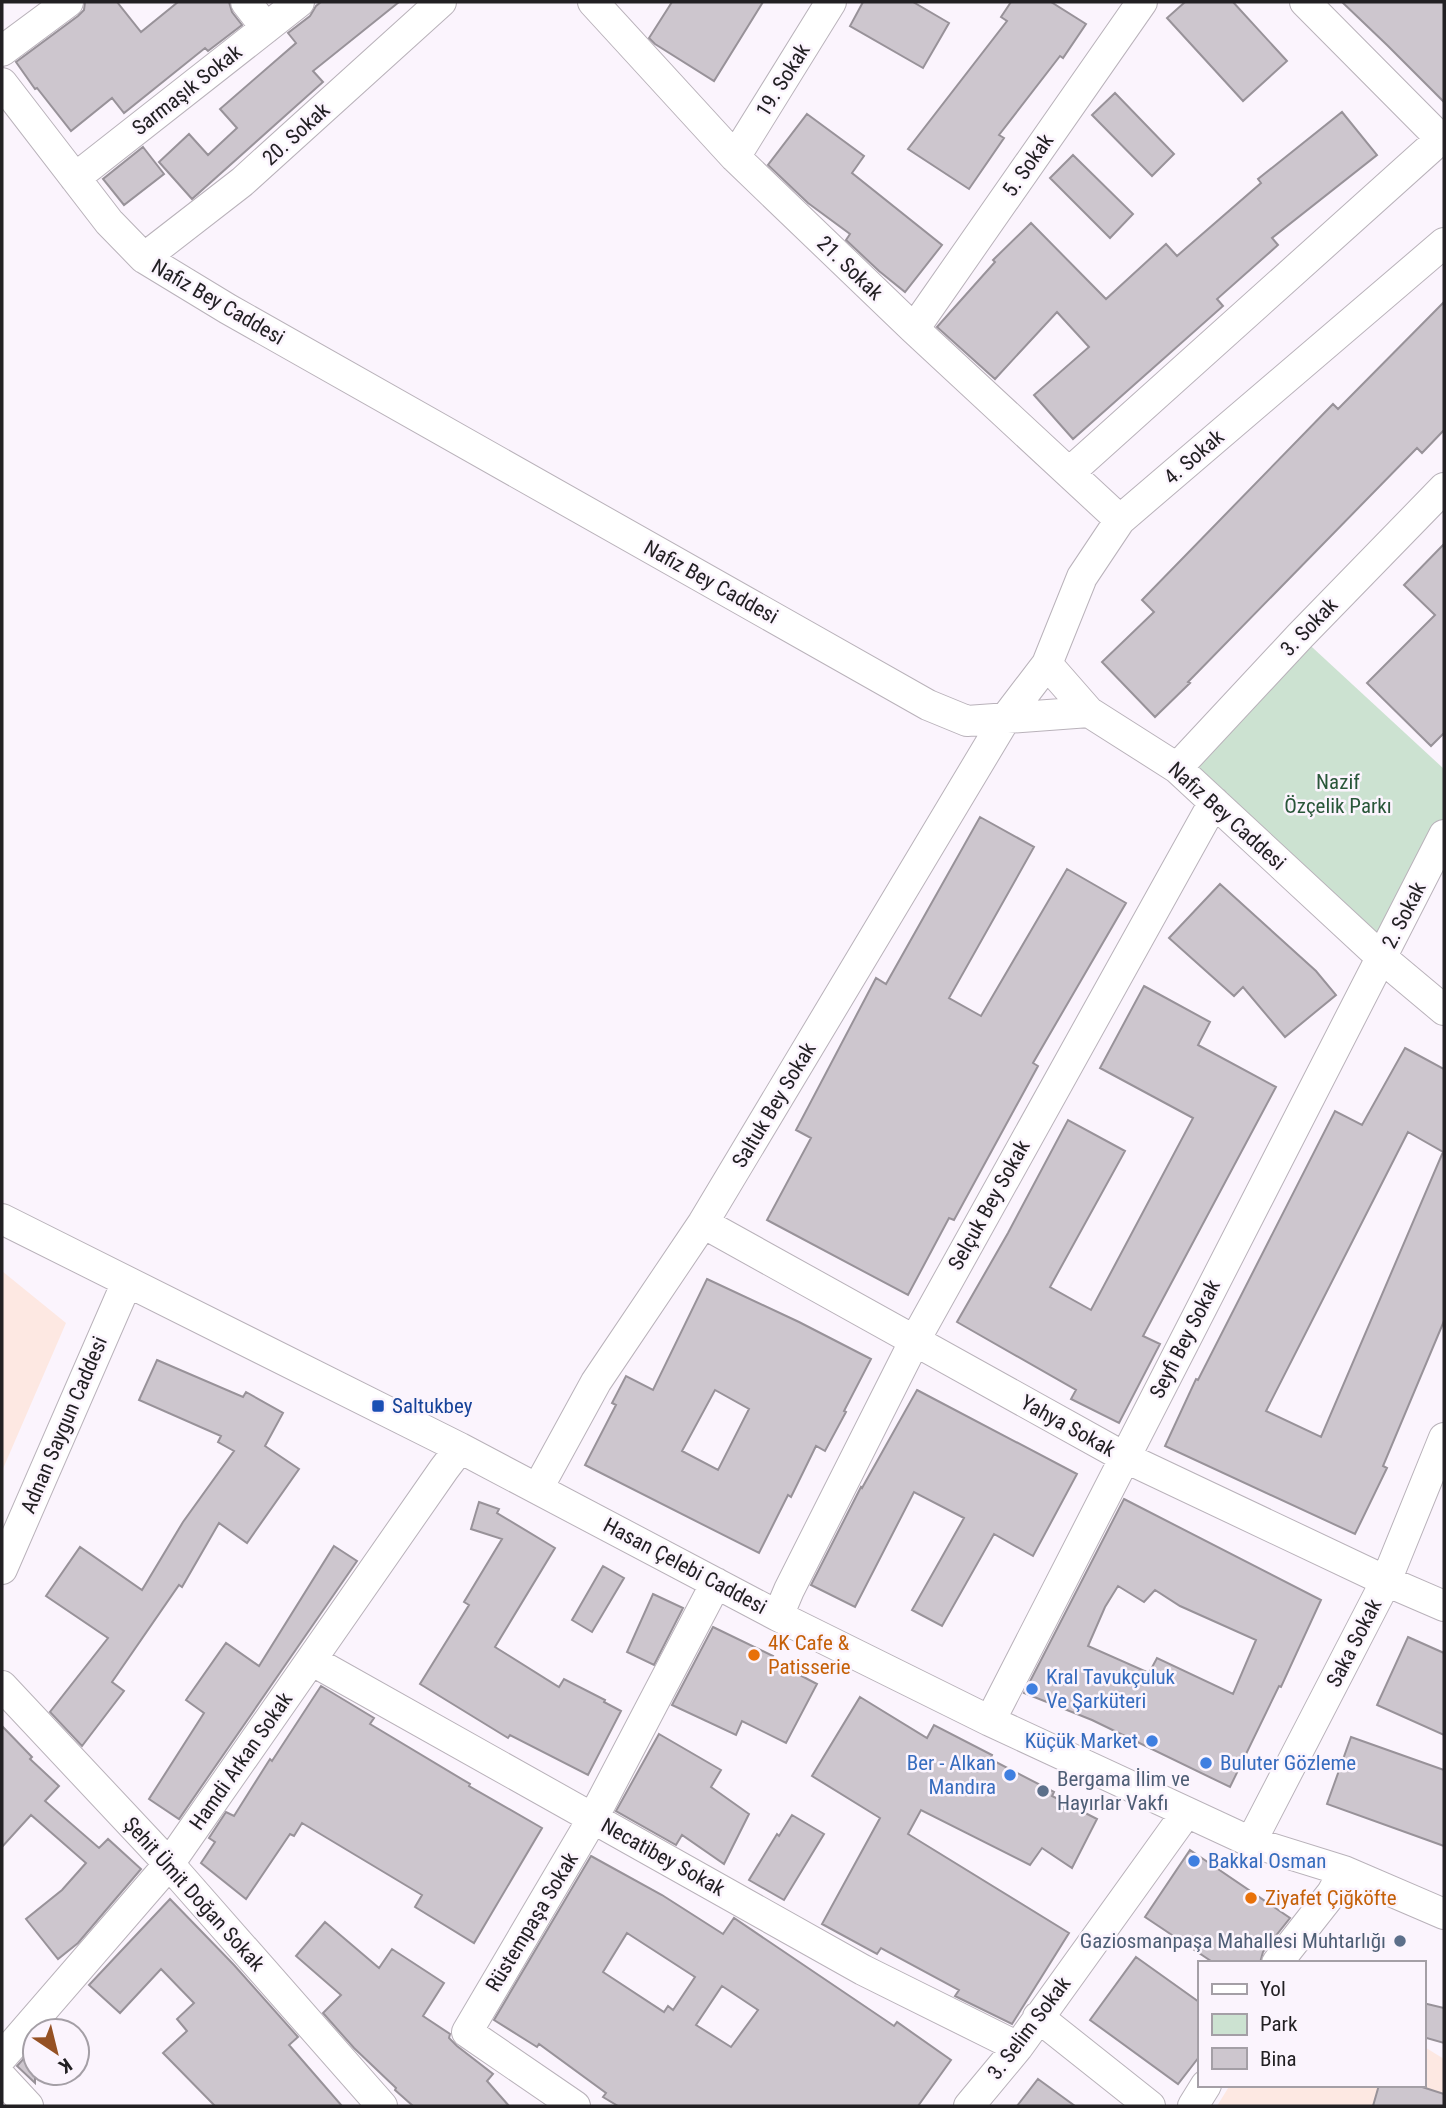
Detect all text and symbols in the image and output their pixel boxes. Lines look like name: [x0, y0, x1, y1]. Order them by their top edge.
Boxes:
street label: Sarmaşık Sokak: [127, 39, 247, 140]
street label: 19. Sokak: [751, 39, 815, 121]
street label: 20. Sokak: [258, 97, 335, 170]
street label: 5. Sokak: [998, 129, 1059, 201]
street label: 21. Sokak: [812, 231, 888, 305]
street label: Nafiz Bey Caddesi: [147, 254, 289, 350]
street label: 4. Sokak: [1159, 424, 1229, 489]
street label: Nafiz Bey Caddesi: [640, 535, 782, 629]
street label: 3. Sokak: [1276, 593, 1343, 661]
street label: Nafiz Bey Caddesi: [1164, 757, 1290, 875]
park label: Nazif Özçelik Parkı: [1284, 770, 1392, 818]
street label: 2. Sokak: [1377, 877, 1431, 952]
street label: Saltuk Bey Sokak: [727, 1038, 821, 1172]
street label: Selçuk Bey Sokak: [943, 1135, 1035, 1274]
street label: Seyfi Bey Sokak: [1145, 1275, 1225, 1402]
street label: Adnan Saygun Caddesi: [16, 1333, 112, 1517]
street label: Yahya Sokak: [1017, 1390, 1120, 1462]
place label: Saltukbey: [392, 1394, 473, 1418]
marker: Saltukbey: [370, 1398, 386, 1414]
street label: Hasan Çelebi Caddesi: [599, 1513, 771, 1619]
street label: Saka Sokak: [1322, 1594, 1387, 1691]
place label: 4K Cafe & Patisserie: [768, 1631, 851, 1679]
marker: 4K Cafe & Patisserie: [746, 1647, 762, 1663]
place label: Kral Tavukçuluk Ve Şarküteri: [1046, 1665, 1176, 1713]
marker: Kral Tavukçuluk Ve Şarküteri: [1024, 1681, 1040, 1697]
street label: Hamdi Arkan Sokak: [185, 1687, 298, 1834]
place label: Küçük Market: [1025, 1729, 1138, 1753]
marker: Küçük Market: [1144, 1733, 1160, 1749]
place label: Ber - Alkan Mandıra: [907, 1751, 996, 1799]
place label: Buluter Gözleme: [1220, 1751, 1356, 1775]
marker: Buluter Gözleme: [1198, 1755, 1214, 1771]
marker: Ber - Alkan Mandıra: [1002, 1767, 1018, 1783]
place label: Bergama İlim ve Hayırlar Vakfı: [1057, 1767, 1190, 1815]
marker: Bergama İlim ve Hayırlar Vakfı: [1035, 1783, 1051, 1799]
street label: Şehit Ümit Doğan Sokak: [119, 1812, 270, 1976]
street label: Necatibey Sokak: [597, 1813, 730, 1901]
street label: Rüstempaşa Sokak: [481, 1848, 583, 1996]
place label: Bakkal Osman: [1208, 1849, 1326, 1873]
marker: Bakkal Osman: [1186, 1853, 1202, 1869]
place label: Ziyafet Çiğköfte: [1265, 1886, 1397, 1910]
marker: Ziyafet Çiğköfte: [1243, 1890, 1259, 1906]
place label: Gaziosmanpaşa Mahallesi Muhtarlığı: [1080, 1929, 1386, 1953]
marker: Gaziosmanpaşa Mahallesi Muhtarlığı: [1392, 1933, 1408, 1949]
legend: [1198, 1961, 1425, 2087]
street label: 3. Selim Sokak: [983, 1972, 1076, 2084]
text: Yol: [1260, 1977, 1286, 2001]
text: Park: [1260, 2012, 1298, 2036]
north arrow: [21, 2017, 91, 2087]
text: Bina: [1260, 2047, 1297, 2071]
text: K: [54, 2053, 76, 2078]

